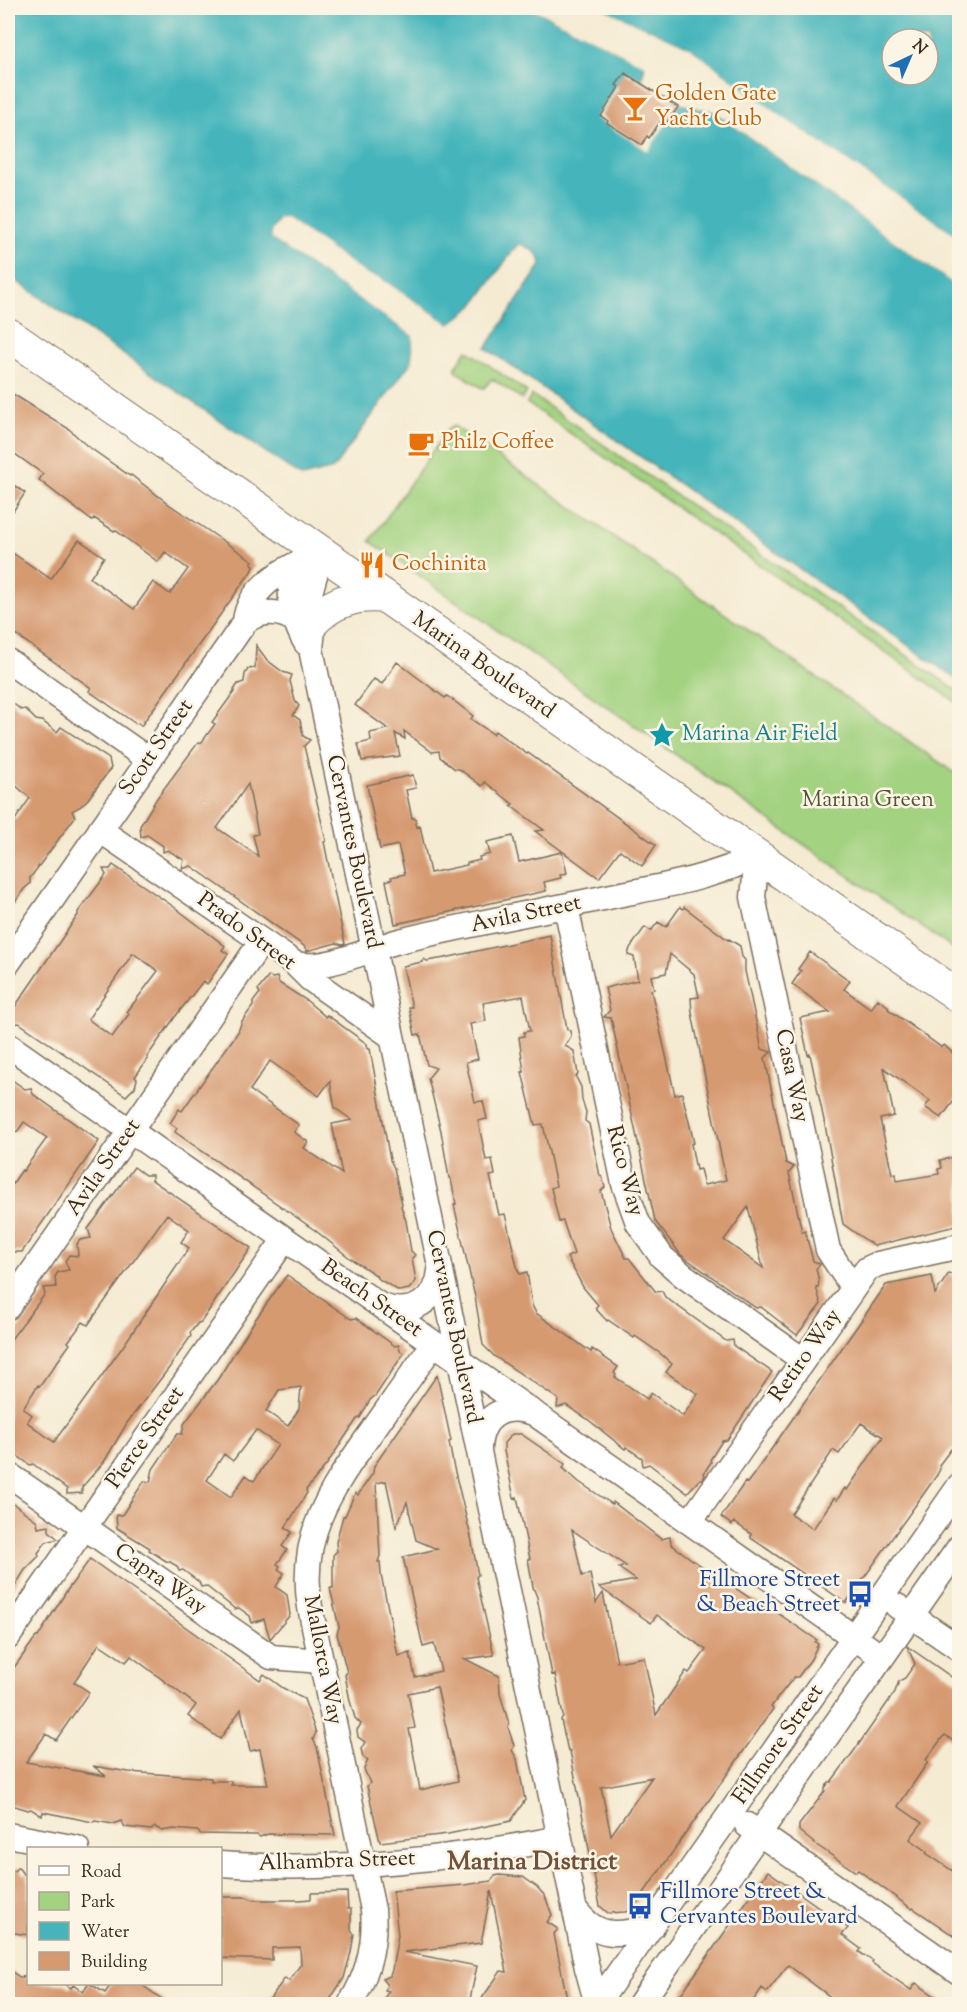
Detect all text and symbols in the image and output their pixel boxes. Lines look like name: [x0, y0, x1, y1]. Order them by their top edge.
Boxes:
north arrow: [880, 27, 940, 87]
text: N: [906, 35, 931, 61]
place label: Golden Gate Yacht Club: [655, 79, 777, 136]
bar icon: Golden Gate Yacht Club: [620, 93, 650, 123]
place label: Philz Coffee: [441, 427, 554, 459]
cafe icon: Philz Coffee: [406, 428, 436, 458]
place label: Cochinita: [392, 549, 487, 581]
restaurant icon: Cochinita: [357, 550, 387, 580]
street label: Marina Boulevard: [405, 604, 561, 728]
street label: Scott Street: [112, 693, 202, 803]
place label: Marina Air Field: [682, 719, 838, 751]
place icon: Marina Air Field: [647, 720, 677, 750]
street label: Cervantes Boulevard: [317, 752, 389, 952]
park label: Marina Green: [802, 785, 934, 817]
street label: Prado Street: [190, 885, 303, 979]
street label: Avila Street: [468, 888, 585, 942]
street label: Casa Way: [765, 1026, 817, 1126]
street label: Avila Street: [59, 1112, 150, 1223]
street label: Rico Way: [597, 1122, 651, 1220]
street label: Cervantes Boulevard: [417, 1227, 489, 1427]
street label: Beach Street: [313, 1252, 429, 1346]
street label: Retiro Way: [762, 1303, 850, 1409]
street label: Pierce Street: [99, 1380, 193, 1496]
street label: Capra Way: [107, 1536, 213, 1624]
place label: Fillmore Street & Beach Street: [696, 1565, 840, 1622]
bus stop icon: Fillmore Street & Beach Street: [845, 1579, 875, 1609]
street label: Mallorca Way: [294, 1592, 350, 1728]
street label: Fillmore Street: [726, 1678, 833, 1812]
street label: Alhambra Street: [258, 1843, 416, 1881]
district label: Marina District: [447, 1844, 617, 1881]
legend: [27, 1847, 222, 1985]
text: Road: [81, 1860, 121, 1886]
place label: Fillmore Street & Cervantes Boulevard: [660, 1877, 858, 1934]
text: Park: [81, 1890, 116, 1916]
bus stop icon: Fillmore Street & Cervantes Boulevard: [625, 1891, 655, 1921]
text: Water: [81, 1920, 130, 1946]
text: Building: [81, 1950, 147, 1976]

